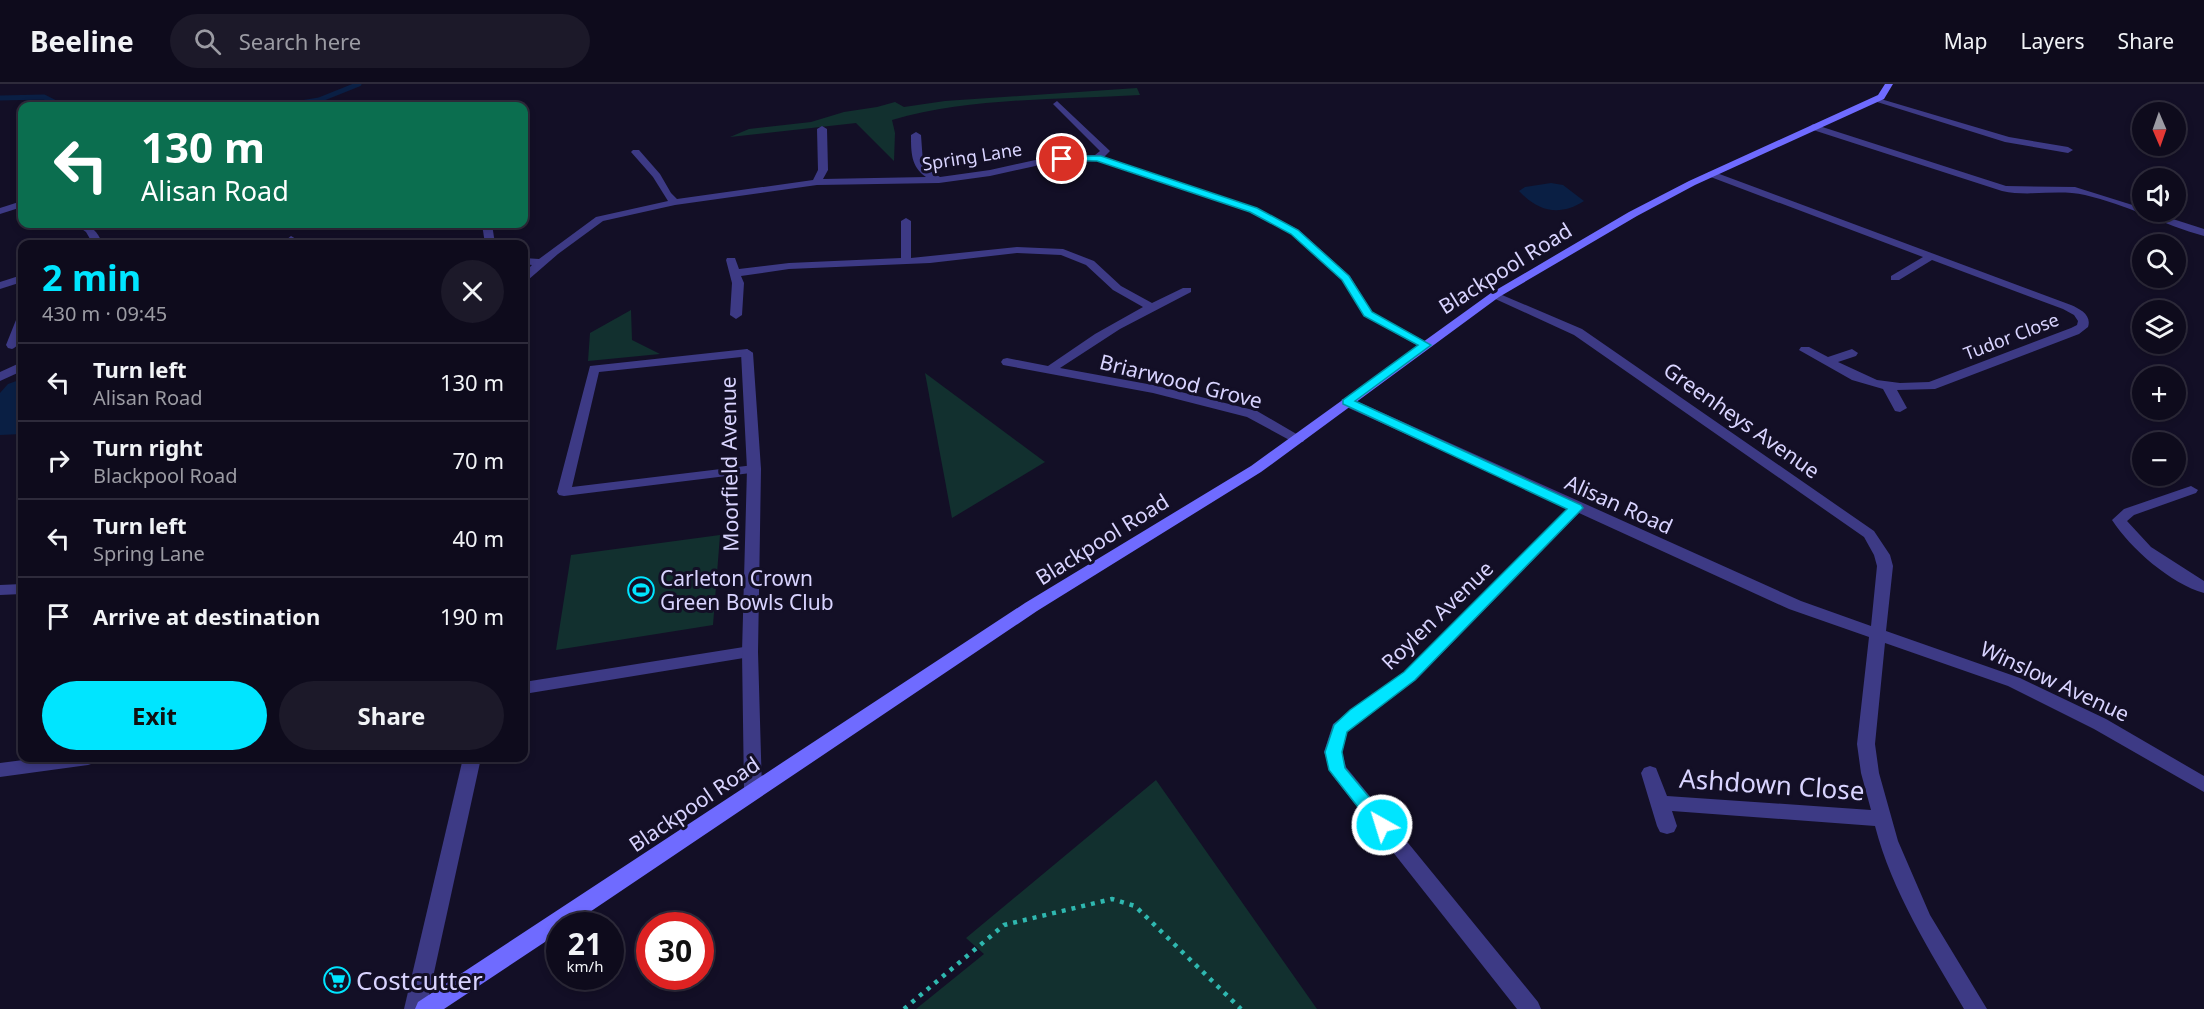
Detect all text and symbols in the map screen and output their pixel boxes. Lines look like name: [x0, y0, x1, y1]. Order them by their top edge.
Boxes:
search box: [170, 14, 590, 68]
text: Beeline: [30, 22, 134, 60]
icon: search: [191, 25, 224, 58]
text: Search here: [239, 26, 361, 56]
text: Map: [1944, 27, 1988, 55]
text: Layers: [2021, 27, 2085, 55]
text: Share: [2118, 27, 2174, 55]
north arrow: [2132, 102, 2186, 156]
map controls: [2132, 102, 2186, 486]
text: 130 m: [141, 118, 265, 175]
icon: left: [42, 126, 120, 204]
pin: [1036, 133, 1087, 184]
street label: Spring Lane: [920, 136, 1024, 176]
icon: arrive: [1045, 142, 1078, 175]
button: sound: [2132, 168, 2186, 222]
text: Alisan Road: [141, 172, 289, 209]
street label: Blackpool Road: [1433, 216, 1577, 320]
button: search: [2132, 234, 2186, 288]
text: 2 min: [42, 253, 141, 302]
button: close: [441, 260, 504, 323]
text: 430 m · 09:45: [42, 300, 167, 327]
button: layers: [2132, 300, 2186, 354]
street label: Tudor Close: [1960, 307, 2062, 365]
street label: Briarwood Grove: [1097, 347, 1265, 415]
text: Turn left: [93, 354, 187, 384]
street label: Greenheys Avenue: [1658, 356, 1826, 484]
icon: left: [42, 366, 75, 399]
button: +: [2132, 366, 2186, 420]
text: 130 m: [440, 367, 504, 397]
street label: Moorfield Avenue: [713, 376, 745, 552]
text: Alisan Road: [93, 384, 203, 411]
text: Turn right: [93, 432, 203, 462]
button: −: [2132, 432, 2186, 486]
icon: right: [42, 444, 75, 477]
text: 70 m: [453, 445, 504, 475]
text: Blackpool Road: [93, 462, 238, 489]
street label: Alisan Road: [1561, 468, 1677, 540]
street label: Blackpool Road: [1030, 487, 1174, 591]
text: Turn left: [93, 510, 187, 540]
icon: left: [42, 522, 75, 555]
text: 40 m: [453, 523, 504, 553]
text: Spring Lane: [93, 540, 205, 567]
street label: Roylen Avenue: [1375, 554, 1499, 676]
place label: Carleton Crown Green Bowls Club: [660, 564, 834, 616]
sports icon: Carleton Crown Green Bowls Club: [626, 575, 656, 605]
icon: arrive: [42, 600, 75, 633]
text: Arrive at destination: [93, 601, 320, 631]
text: 190 m: [440, 601, 504, 631]
street label: Winslow Avenue: [1976, 634, 2134, 728]
button: Exit: [42, 681, 267, 750]
button: Share: [279, 681, 504, 750]
street label: Blackpool Road: [623, 750, 765, 858]
street label: Ashdown Close: [1678, 760, 1866, 808]
position arrow: [1350, 793, 1414, 857]
speed limit sign: 30: [636, 912, 714, 990]
text: 21: [568, 923, 602, 964]
text: km/h: [567, 956, 603, 976]
place label: Costcutter: [356, 962, 483, 998]
supermarket icon: Costcutter: [322, 965, 352, 995]

